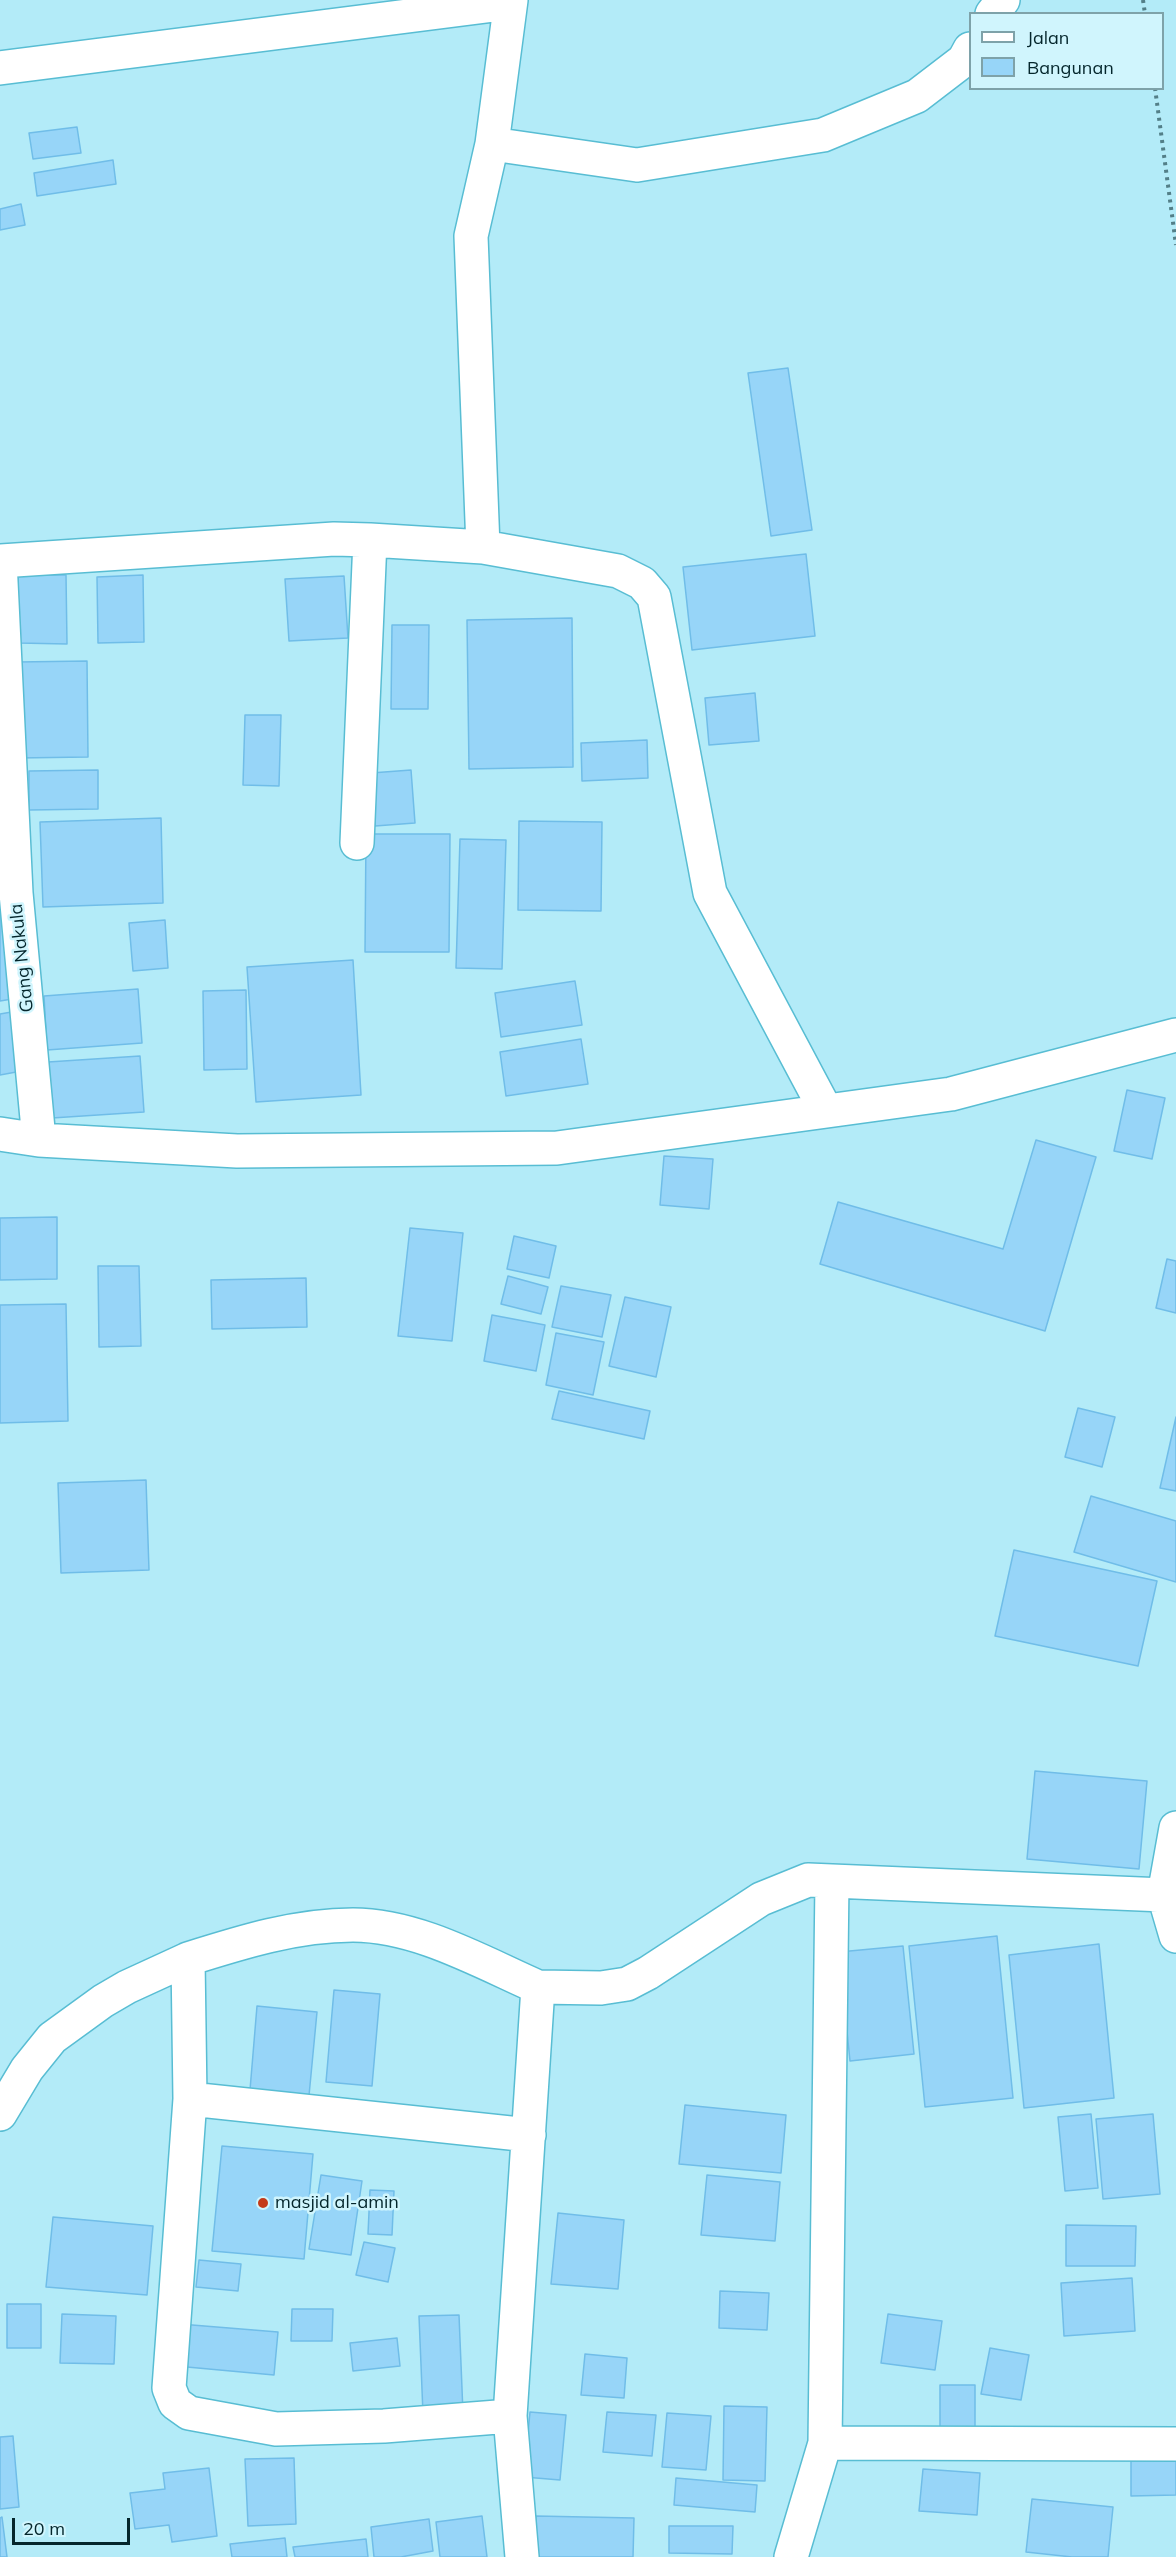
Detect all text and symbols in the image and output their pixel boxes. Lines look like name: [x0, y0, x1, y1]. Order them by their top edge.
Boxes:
legend: [969, 12, 1164, 90]
text: Jalan: [1027, 26, 1069, 49]
text: Bangunan: [1027, 56, 1114, 79]
street label: Gang Nakula: [6, 903, 38, 1013]
place label: masjid al-amin: [275, 2192, 399, 2214]
marker: masjid al-amin: [256, 2196, 270, 2210]
scale bar: [15, 2506, 134, 2544]
text: 20 m: [23, 2517, 65, 2540]

